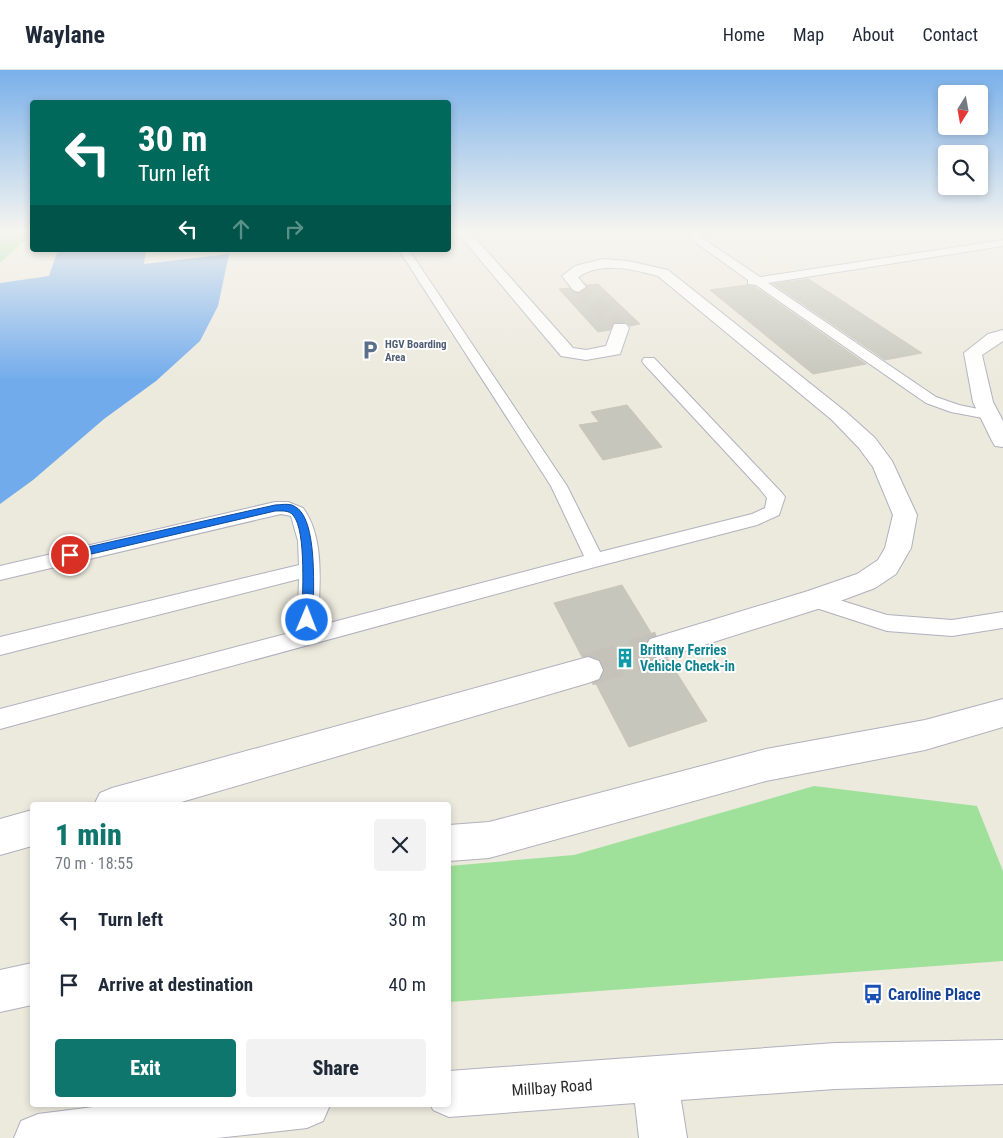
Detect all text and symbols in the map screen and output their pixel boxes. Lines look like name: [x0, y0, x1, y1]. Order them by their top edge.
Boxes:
text: Waylane: [25, 21, 105, 49]
text: Home: [723, 24, 765, 45]
text: Map: [793, 24, 824, 45]
text: About: [852, 24, 894, 45]
text: Contact: [922, 24, 978, 45]
north arrow: [938, 85, 988, 135]
map controls: [938, 85, 988, 195]
text: 30 m: [138, 119, 207, 160]
icon: left: [55, 120, 120, 185]
button: search: [938, 145, 988, 195]
text: Turn left: [138, 161, 210, 186]
icon: left: [174, 215, 202, 243]
icon: ahead: [227, 215, 255, 243]
icon: right: [280, 215, 308, 243]
place label: HGV Boarding Area: [385, 338, 447, 364]
parking icon: HGV Boarding Area: [359, 339, 381, 361]
pin: [49, 534, 91, 576]
icon: arrive: [56, 541, 84, 569]
position arrow: [280, 593, 332, 645]
place label: Brittany Ferries Vehicle Check-in: [640, 642, 735, 674]
building icon: Brittany Ferries Vehicle Check-in: [614, 647, 636, 669]
text: 1 min: [55, 817, 122, 852]
button: close: [374, 819, 426, 871]
text: 70 m · 18:55: [55, 854, 133, 873]
icon: left: [55, 906, 83, 934]
text: Turn left: [98, 908, 163, 931]
text: 30 m: [389, 908, 426, 931]
icon: arrive: [55, 971, 83, 999]
text: Arrive at destination: [98, 973, 253, 996]
text: 40 m: [389, 973, 426, 996]
bus stop icon: Caroline Place: [862, 983, 884, 1005]
place label: Caroline Place: [888, 985, 981, 1004]
button: Exit: [55, 1039, 236, 1097]
button: Share: [246, 1039, 426, 1097]
street label: Millbay Road: [511, 1075, 593, 1100]

